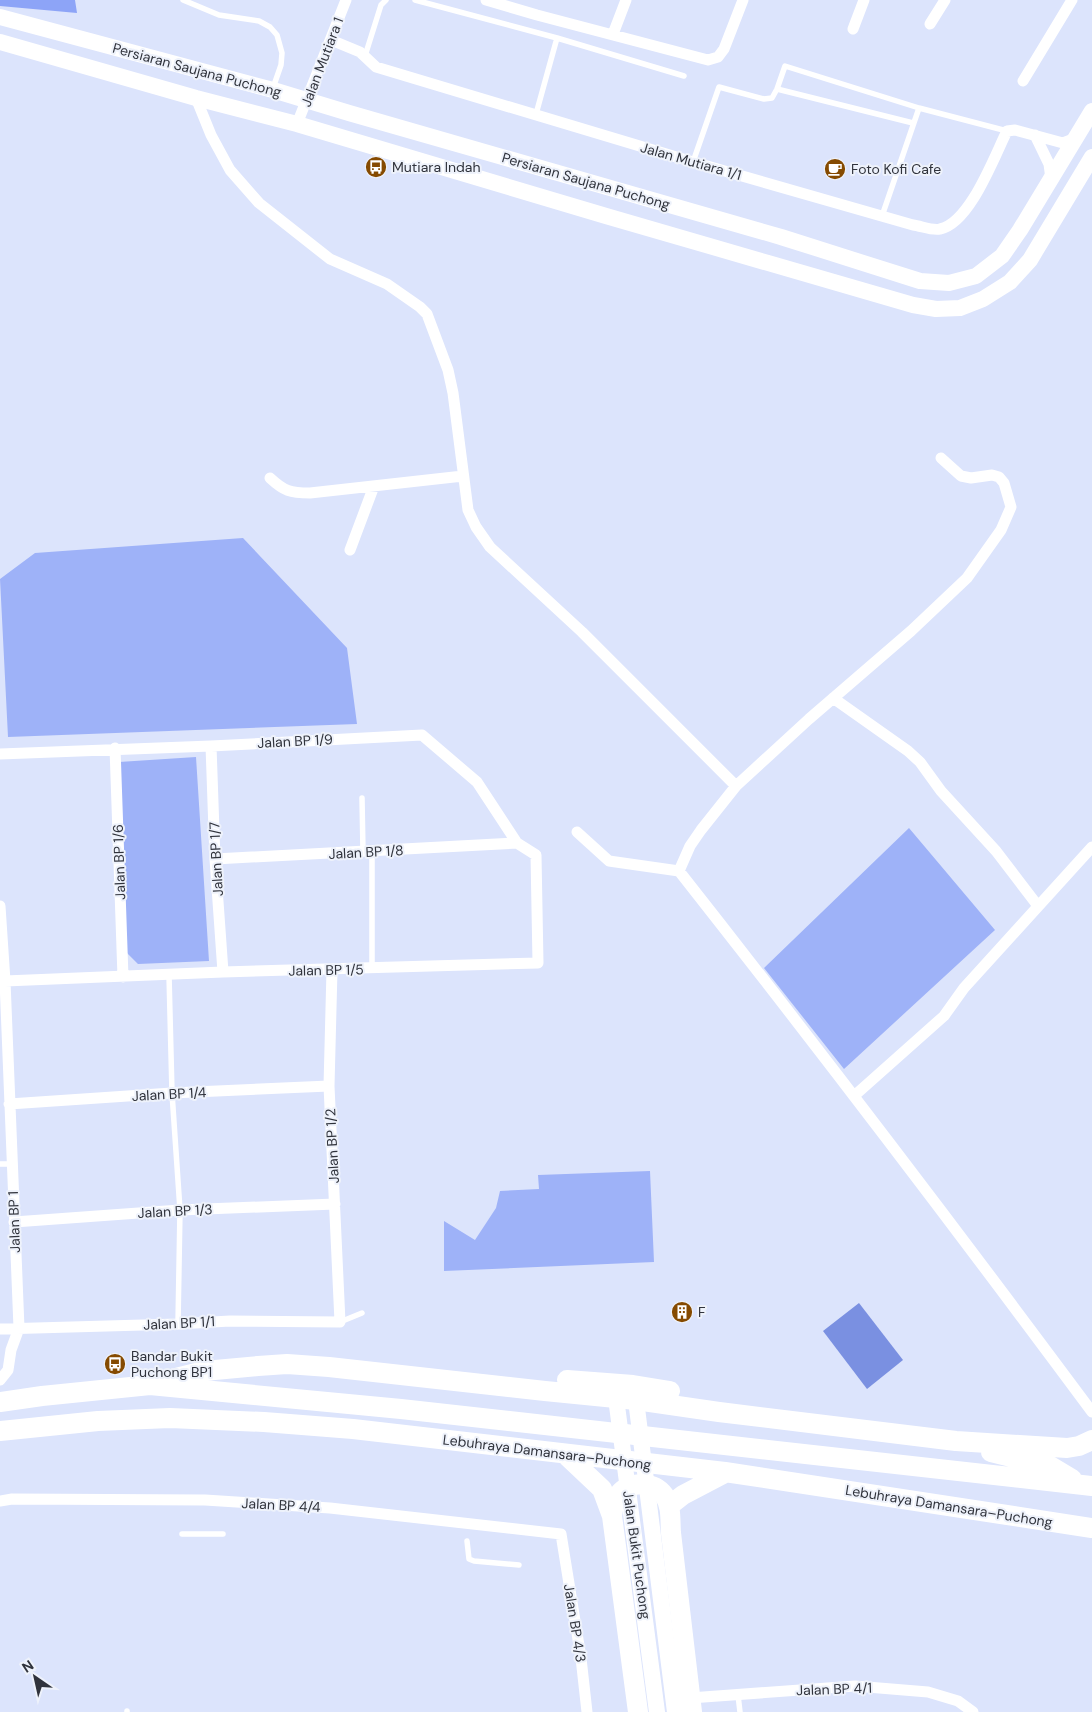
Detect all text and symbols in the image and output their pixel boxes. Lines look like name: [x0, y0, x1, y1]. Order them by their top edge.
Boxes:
street label: Jalan Mutiara 1: [297, 15, 347, 109]
street label: Persiaran Saujana Puchong: [111, 39, 283, 101]
street label: Jalan Mutiara 1/1: [638, 138, 744, 184]
street label: Persiaran Saujana Puchong: [500, 148, 672, 214]
bus stop icon: Mutiara Indah: [364, 155, 388, 179]
cafe icon: Foto Kofi Cafe: [823, 157, 847, 181]
place label: Mutiara Indah: [392, 158, 481, 176]
place label: Foto Kofi Cafe: [851, 160, 941, 178]
street label: Jalan BP 1/9: [257, 730, 333, 752]
street label: Jalan BP 1/7: [205, 821, 227, 897]
street label: Jalan BP 1/6: [109, 824, 129, 900]
street label: Jalan BP 1/8: [328, 841, 404, 863]
street label: Jalan BP 1/5: [288, 960, 364, 980]
street label: Jalan BP 1/4: [131, 1083, 207, 1105]
street label: Jalan BP 1/2: [321, 1108, 343, 1184]
street label: Jalan BP 1: [4, 1191, 24, 1253]
street label: Jalan BP 1/3: [137, 1200, 213, 1222]
building icon: F: [670, 1300, 694, 1324]
place label: F: [698, 1303, 706, 1321]
street label: Jalan BP 1/1: [143, 1312, 215, 1334]
place label: Bandar Bukit Puchong BP1: [131, 1347, 213, 1381]
bus stop icon: Bandar Bukit Puchong BP1: [103, 1352, 127, 1376]
street label: Lebuhraya Damansara–Puchong: [442, 1430, 652, 1474]
street label: Lebuhraya Damansara–Puchong: [844, 1481, 1054, 1531]
street label: Jalan Bukit Puchong: [619, 1490, 655, 1621]
street label: Jalan BP 4/4: [241, 1494, 321, 1516]
street label: Jalan BP 4/3: [560, 1583, 590, 1663]
north arrow: [10, 1652, 60, 1702]
text: N: [18, 1656, 37, 1677]
street label: Jalan BP 4/1: [796, 1679, 872, 1699]

